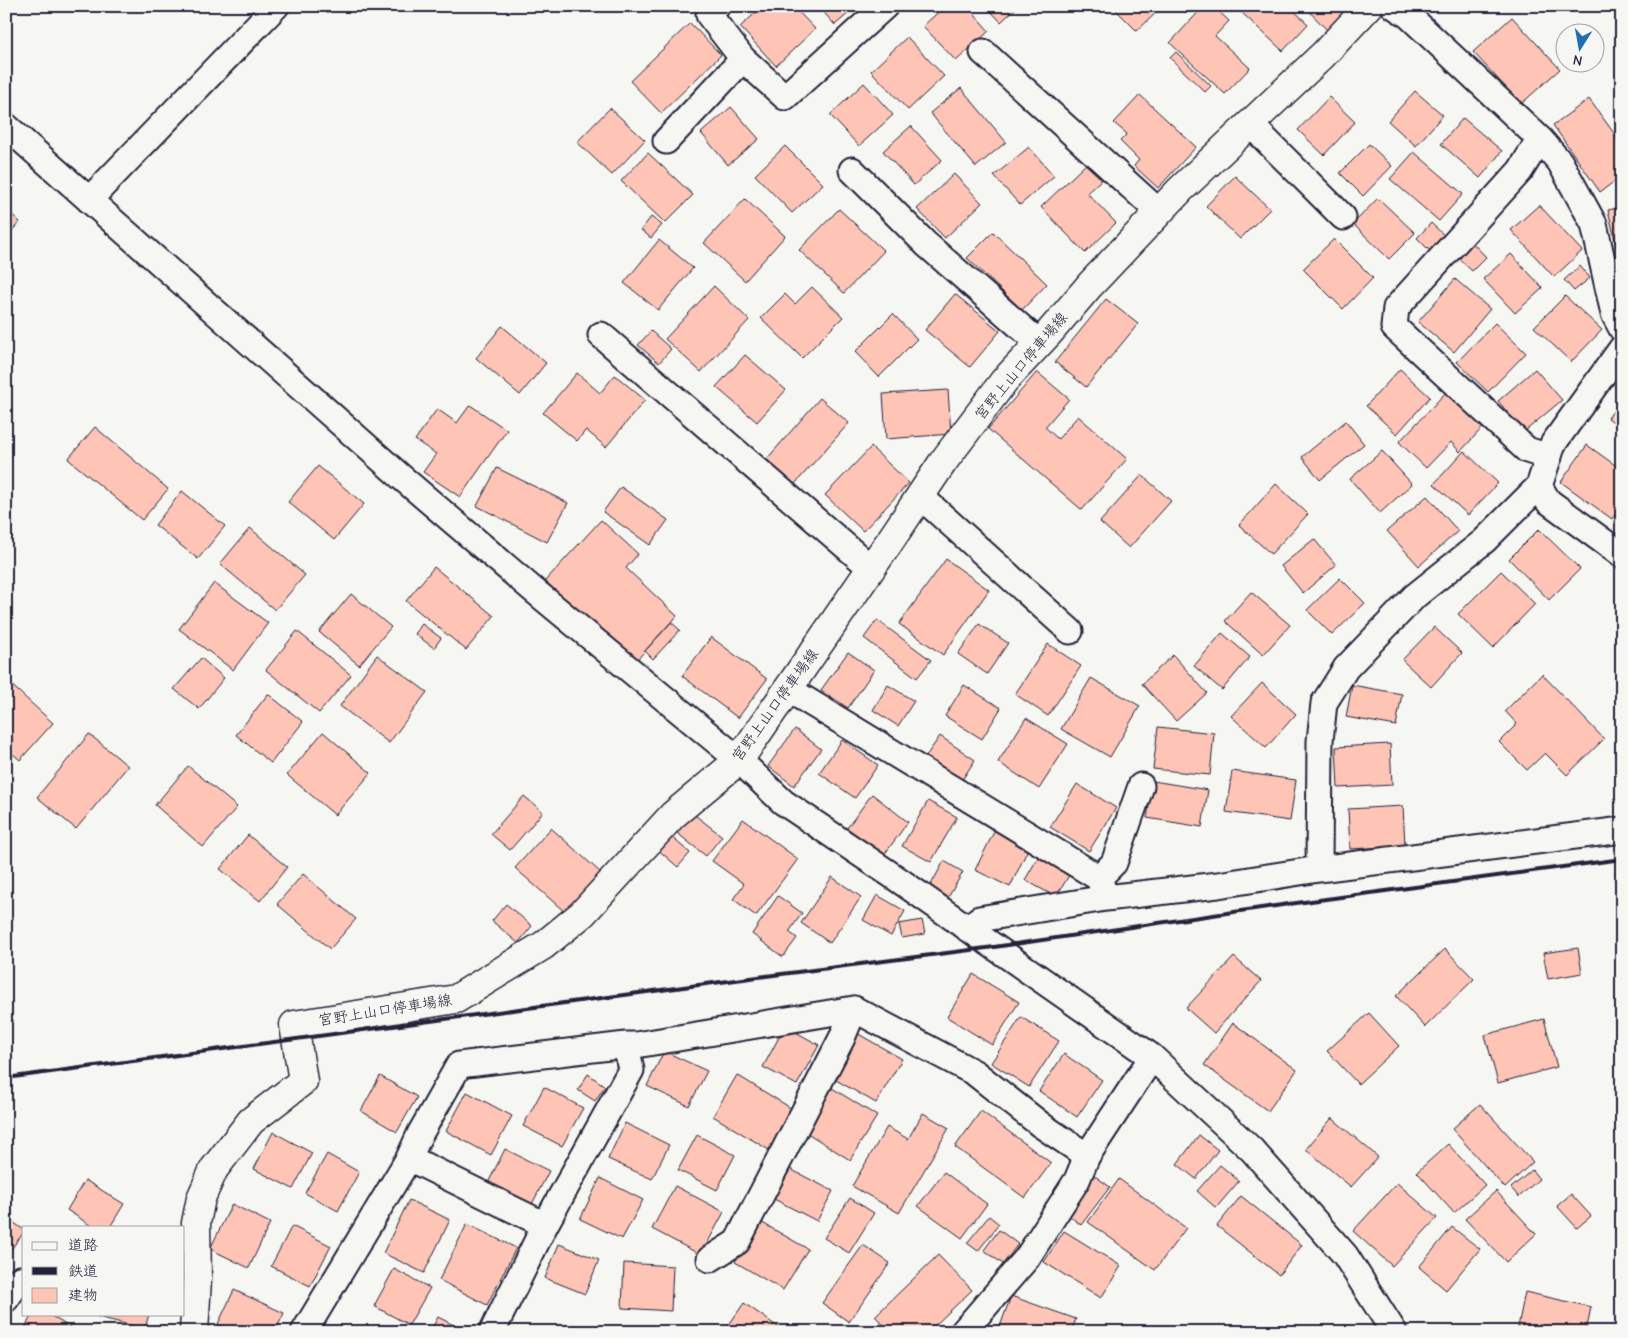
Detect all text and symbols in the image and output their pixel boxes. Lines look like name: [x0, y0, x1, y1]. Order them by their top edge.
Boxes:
north arrow: [1556, 22, 1606, 72]
text: N: [1572, 51, 1584, 69]
street label: 宮野上山口停車場線: [971, 309, 1071, 423]
street label: 宮野上山口停車場線: [728, 645, 822, 765]
street label: 宮野上山口停車場線: [317, 991, 453, 1029]
legend: [22, 1226, 185, 1316]
text: 道路: [68, 1236, 98, 1254]
text: 鉄道: [68, 1262, 98, 1280]
text: 建物: [68, 1286, 98, 1304]

